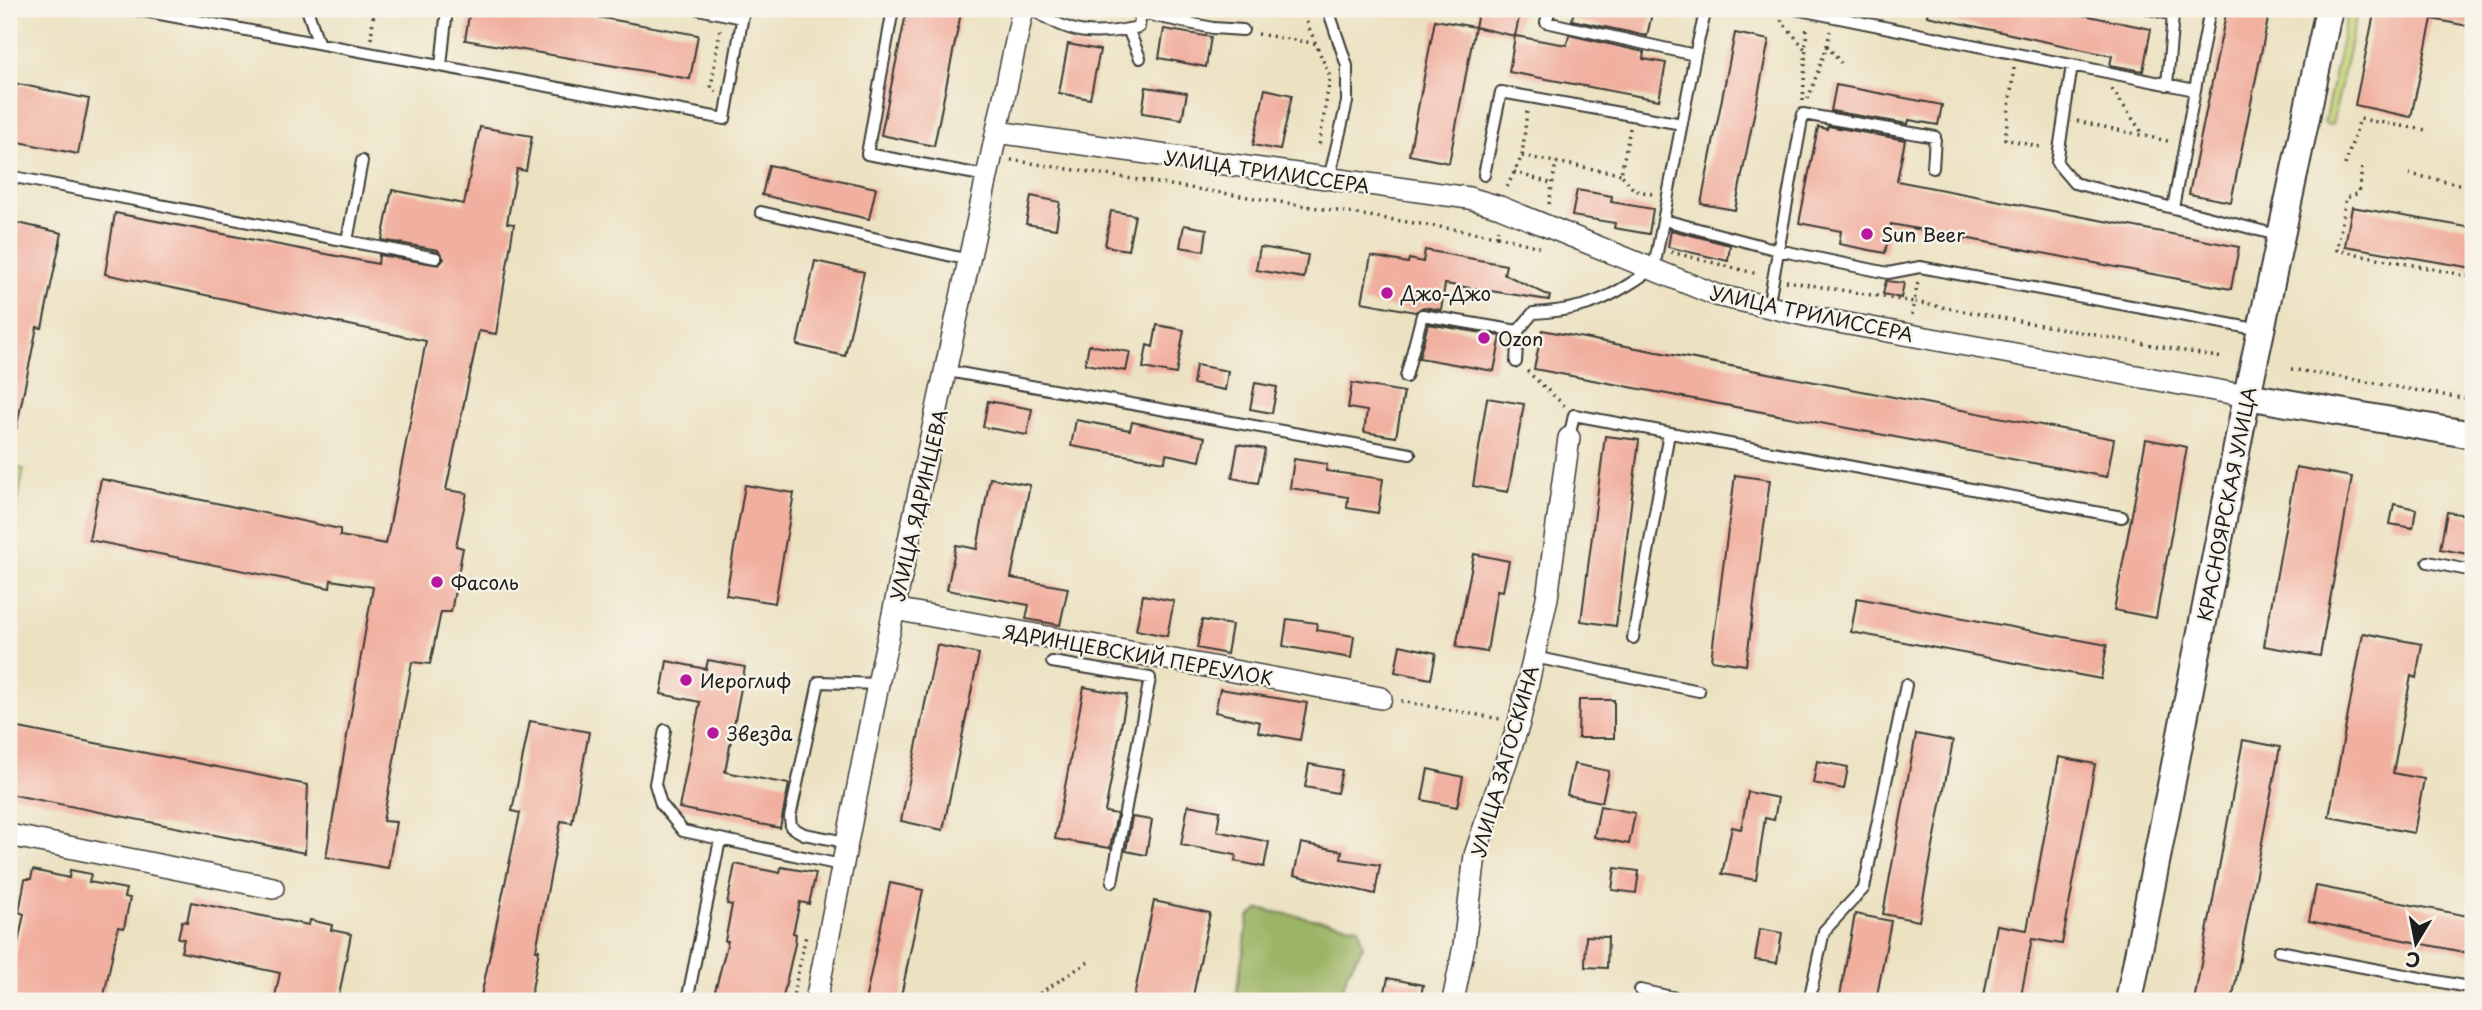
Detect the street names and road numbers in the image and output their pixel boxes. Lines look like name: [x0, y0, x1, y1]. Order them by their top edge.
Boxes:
street label: УЛИЦА ТРИЛИССЕРА: [1163, 143, 1371, 199]
street label: УЛИЦА ТРИЛИССЕРА: [1708, 278, 1916, 348]
street label: КРАСНОЯРСКАЯ УЛИЦА: [2190, 384, 2262, 624]
street label: УЛИЦА ЯДРИНЦЕВА: [882, 406, 954, 604]
street label: ЯДРИНЦЕВСКИЙ ПЕРЕУЛОК: [1001, 617, 1275, 691]
street label: УЛИЦА ЗАГОСКИНА: [1463, 662, 1545, 860]

